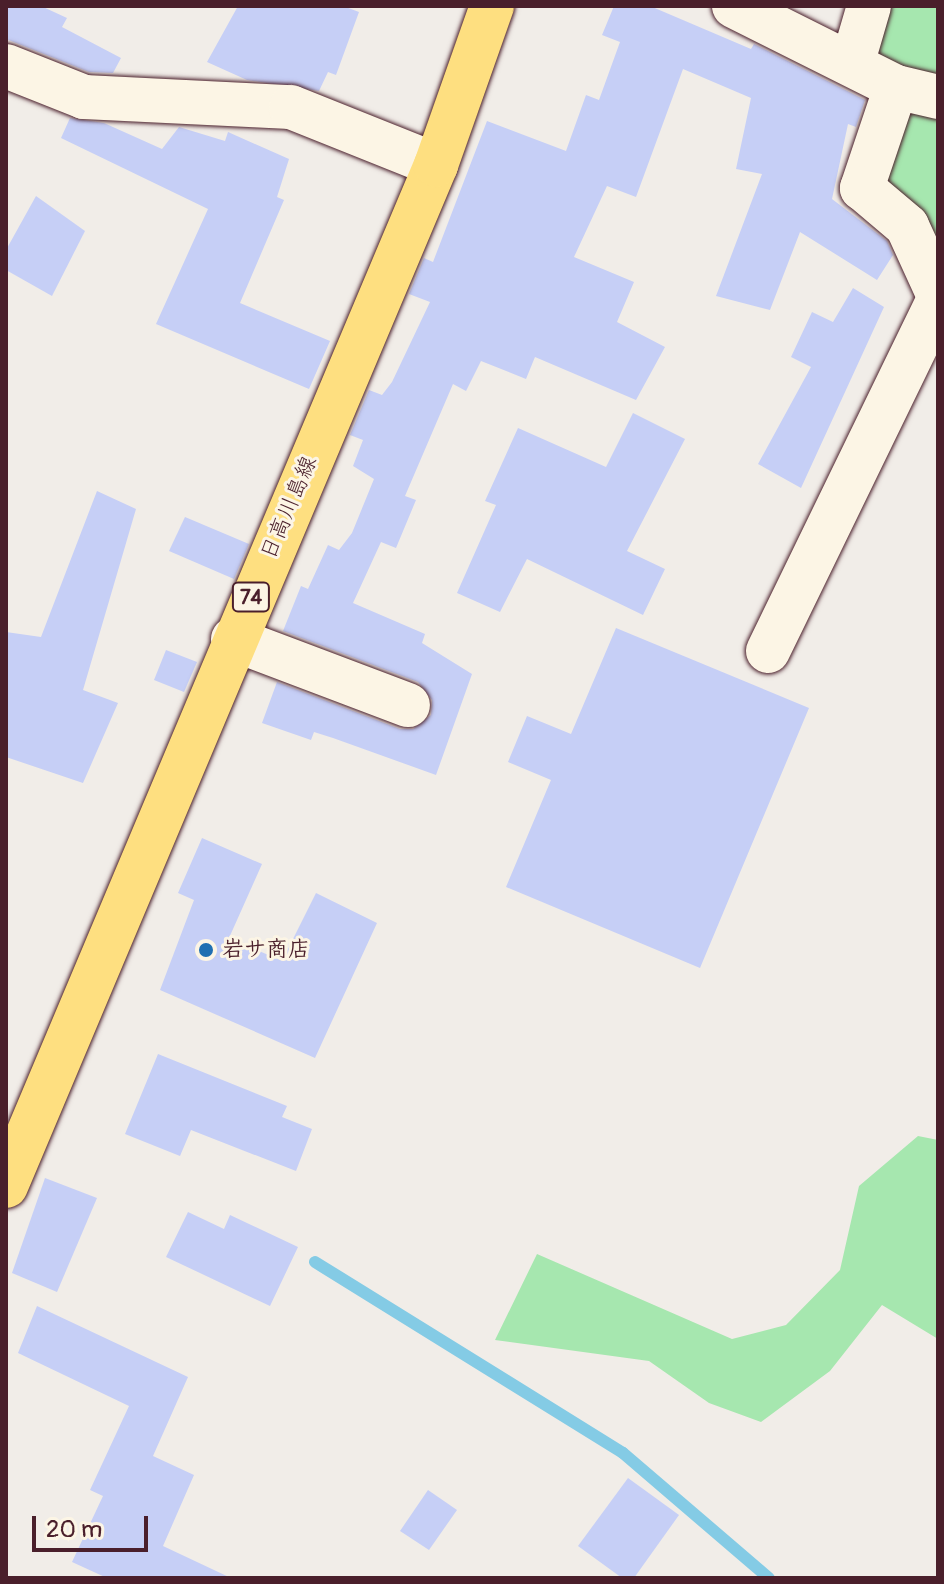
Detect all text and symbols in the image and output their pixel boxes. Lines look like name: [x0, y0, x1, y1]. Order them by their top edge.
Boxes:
street label: 日高川島線: [255, 452, 323, 564]
road number: 74: [231, 581, 271, 613]
place label: 岩サ商店: [222, 937, 310, 963]
marker: 岩サ商店: [197, 941, 215, 959]
scale bar: [36, 1500, 152, 1550]
text: 20 m: [46, 1515, 102, 1544]

